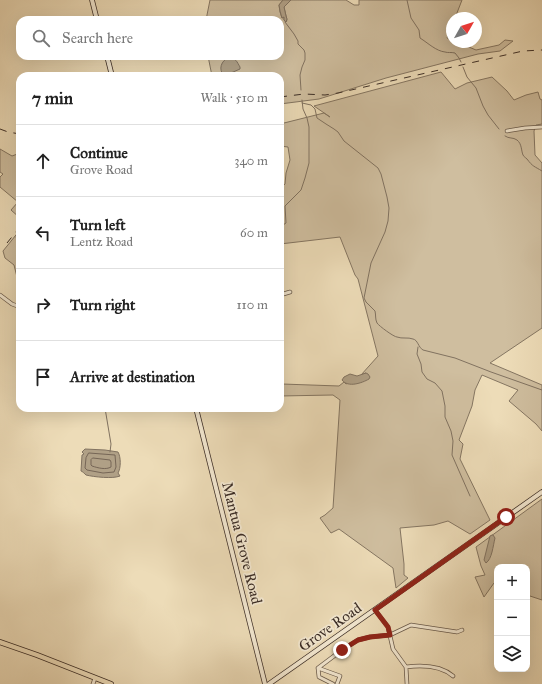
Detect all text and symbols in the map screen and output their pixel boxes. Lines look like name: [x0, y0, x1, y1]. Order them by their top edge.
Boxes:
north arrow: [446, 12, 482, 48]
search box: [16, 16, 284, 60]
icon: search: [30, 27, 52, 49]
text: Search here: [62, 29, 133, 47]
text: 7 min: [32, 88, 73, 109]
text: Walk · 510 m: [200, 90, 268, 106]
text: Continue: [70, 144, 128, 162]
icon: ahead: [32, 150, 54, 172]
text: 340 m: [234, 153, 268, 169]
text: Grove Road: [70, 162, 133, 178]
text: Turn left: [70, 216, 126, 234]
icon: left: [32, 222, 54, 244]
text: 60 m: [240, 225, 268, 241]
text: Lentz Road: [70, 234, 133, 250]
icon: right: [32, 294, 54, 316]
text: Turn right: [70, 296, 135, 314]
text: 110 m: [236, 297, 268, 313]
icon: arrive: [32, 366, 54, 388]
text: Arrive at destination: [70, 368, 195, 386]
street label: Mantua Grove Road: [218, 480, 266, 606]
route start: [497, 508, 515, 526]
map controls: [494, 564, 530, 672]
button: +: [494, 564, 530, 600]
street label: Grove Road: [295, 599, 365, 655]
button: −: [494, 600, 530, 636]
button: layers: [494, 636, 530, 672]
route end: [333, 641, 351, 659]

